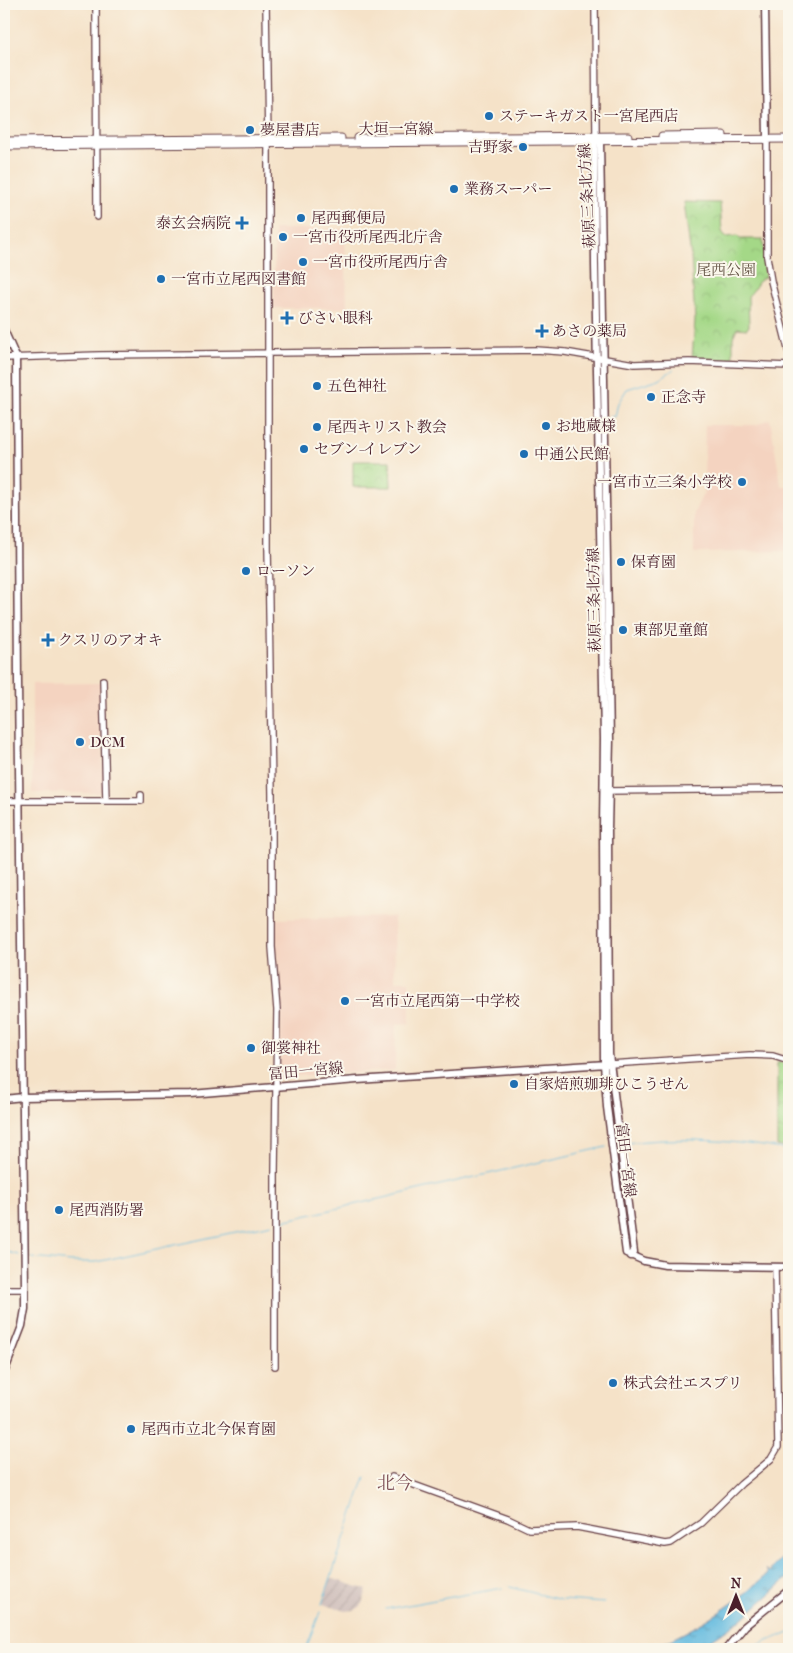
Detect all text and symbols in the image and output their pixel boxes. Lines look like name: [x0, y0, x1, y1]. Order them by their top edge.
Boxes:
place label: ステーキガスト一宮尾西店: [499, 107, 679, 125]
marker: ステーキガスト一宮尾西店: [483, 110, 495, 122]
street label: 大垣一宮線: [358, 120, 434, 138]
place label: 夢屋書店: [260, 121, 320, 139]
marker: 夢屋書店: [244, 124, 256, 136]
place label: 吉野家: [468, 138, 513, 156]
marker: 吉野家: [517, 141, 529, 153]
street label: 萩原三条北方線: [575, 143, 599, 249]
place label: 業務スーパー: [464, 180, 553, 198]
marker: 業務スーパー: [448, 183, 460, 195]
place label: 尾西郵便局: [311, 209, 386, 227]
marker: 尾西郵便局: [295, 212, 307, 224]
place label: 泰玄会病院: [156, 214, 231, 232]
marker: 泰玄会病院: [235, 216, 249, 230]
place label: 一宮市役所尾西北庁舎: [293, 228, 443, 246]
marker: 一宮市役所尾西北庁舎: [277, 231, 289, 243]
place label: 一宮市役所尾西庁舎: [313, 253, 448, 271]
marker: 一宮市役所尾西庁舎: [297, 256, 309, 268]
park label: 尾西公園: [696, 261, 756, 279]
place label: 一宮市立尾西図書館: [171, 270, 306, 288]
marker: 一宮市立尾西図書館: [155, 273, 167, 285]
place label: びさい眼科: [298, 309, 373, 327]
marker: びさい眼科: [280, 311, 294, 325]
place label: あさの薬局: [552, 322, 627, 340]
marker: あさの薬局: [536, 325, 548, 337]
place label: 五色神社: [327, 377, 387, 395]
marker: 五色神社: [311, 380, 323, 392]
place label: 正念寺: [661, 388, 706, 406]
marker: 正念寺: [645, 391, 657, 403]
place label: お地蔵様: [556, 417, 616, 435]
place label: 尾西キリスト教会: [327, 418, 447, 436]
marker: お地蔵様: [540, 420, 552, 432]
marker: 尾西キリスト教会: [311, 421, 323, 433]
place label: セブン-イレブン: [314, 440, 422, 458]
marker: セブン-イレブン: [298, 443, 310, 455]
place label: 中通公民館: [534, 445, 609, 463]
marker: 中通公民館: [518, 448, 530, 460]
place label: 一宮市立三条小学校: [597, 473, 732, 491]
marker: 一宮市立三条小学校: [736, 476, 748, 488]
street label: 萩原三条北方線: [584, 547, 604, 653]
place label: 保育園: [631, 553, 676, 571]
marker: 保育園: [615, 556, 627, 568]
place label: ローソン: [256, 562, 315, 580]
marker: ローソン: [240, 565, 252, 577]
place label: 東部児童館: [633, 621, 708, 639]
marker: 東部児童館: [617, 624, 629, 636]
place label: クスリのアオキ: [58, 631, 163, 649]
marker: クスリのアオキ: [42, 634, 54, 646]
place label: DCM: [90, 733, 126, 751]
marker: DCM: [74, 736, 86, 748]
place label: 一宮市立尾西第一中学校: [355, 992, 520, 1010]
marker: 一宮市立尾西第一中学校: [339, 995, 351, 1007]
place label: 御裳神社: [261, 1039, 321, 1057]
marker: 御裳神社: [245, 1042, 257, 1054]
street label: 冨田一宮線: [268, 1059, 344, 1083]
place label: 自家焙煎珈琲ひこうせん: [524, 1075, 689, 1093]
marker: 自家焙煎珈琲ひこうせん: [508, 1078, 520, 1090]
street label: 富田一宮線: [612, 1122, 640, 1198]
place label: 尾西消防署: [69, 1201, 144, 1219]
marker: 尾西消防署: [53, 1204, 65, 1216]
place label: 株式会社エスプリ: [623, 1374, 742, 1392]
marker: 株式会社エスプリ: [607, 1377, 619, 1389]
place label: 尾西市立北今保育園: [141, 1420, 276, 1438]
marker: 尾西市立北今保育園: [125, 1423, 137, 1435]
district label: 北今: [377, 1473, 413, 1494]
north arrow: [710, 1570, 760, 1620]
text: N: [731, 1575, 742, 1592]

